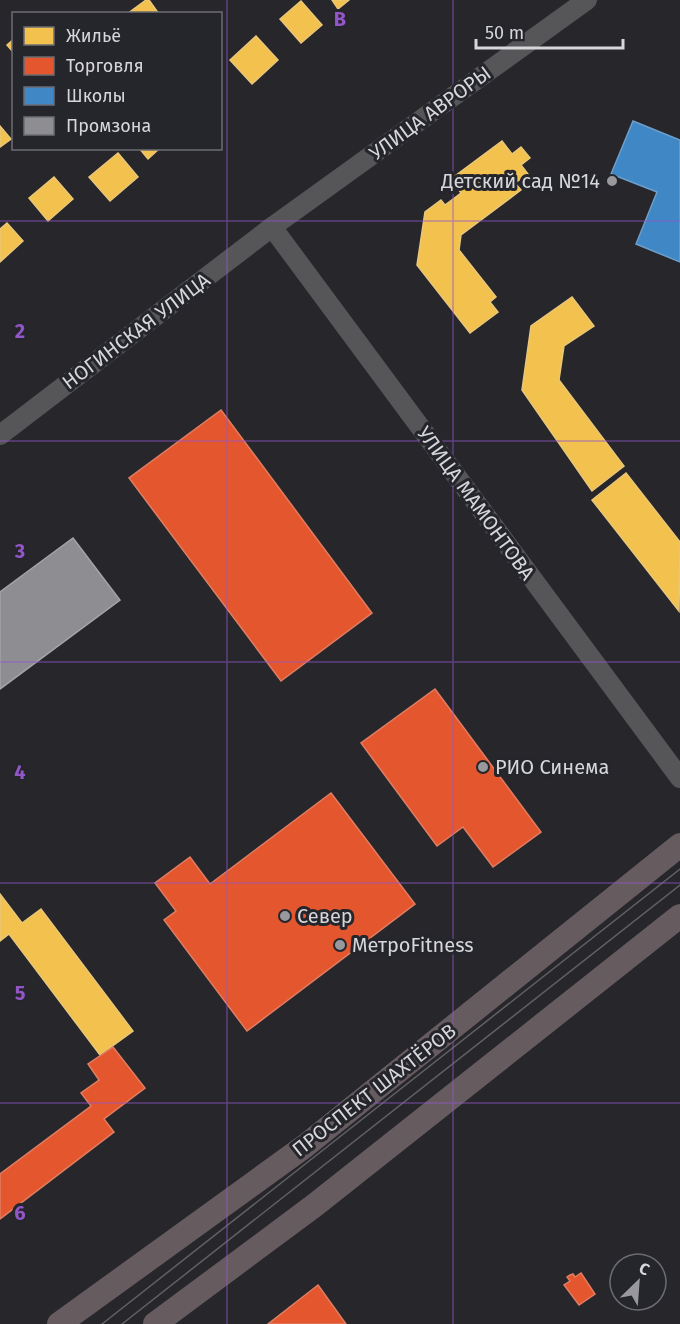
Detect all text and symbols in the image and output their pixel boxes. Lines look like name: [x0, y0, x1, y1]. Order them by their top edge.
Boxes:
text: B: [334, 7, 346, 31]
legend: [12, 12, 222, 150]
scale bar: [476, 12, 623, 50]
text: 50 m: [485, 22, 524, 44]
text: Жильё: [66, 25, 121, 47]
text: Торговля: [66, 55, 144, 77]
street label: УЛИЦА АВРОРЫ: [365, 61, 495, 165]
text: Школы: [66, 85, 126, 107]
text: Промзона: [66, 115, 151, 137]
place label: Детский сад №14: [440, 169, 600, 193]
marker: Детский сад №14: [605, 174, 619, 188]
street label: НОГИНСКАЯ УЛИЦА: [57, 267, 215, 394]
text: 2: [15, 319, 25, 343]
street label: УЛИЦА МАМОНТОВА: [412, 421, 540, 585]
text: 3: [14, 539, 25, 563]
place label: РИО Синема: [495, 755, 609, 779]
text: 4: [14, 760, 26, 784]
marker: РИО Синема: [476, 760, 490, 774]
place label: Север: [297, 904, 353, 928]
marker: Север: [278, 909, 292, 923]
place label: МетроFitness: [352, 933, 474, 957]
marker: МетроFitness: [333, 938, 347, 952]
text: 5: [15, 981, 26, 1005]
street label: ПРОСПЕКТ ШАХТЁРОВ: [287, 1019, 461, 1161]
text: 6: [14, 1201, 26, 1225]
north arrow: [608, 1252, 668, 1312]
text: С: [636, 1258, 653, 1280]

